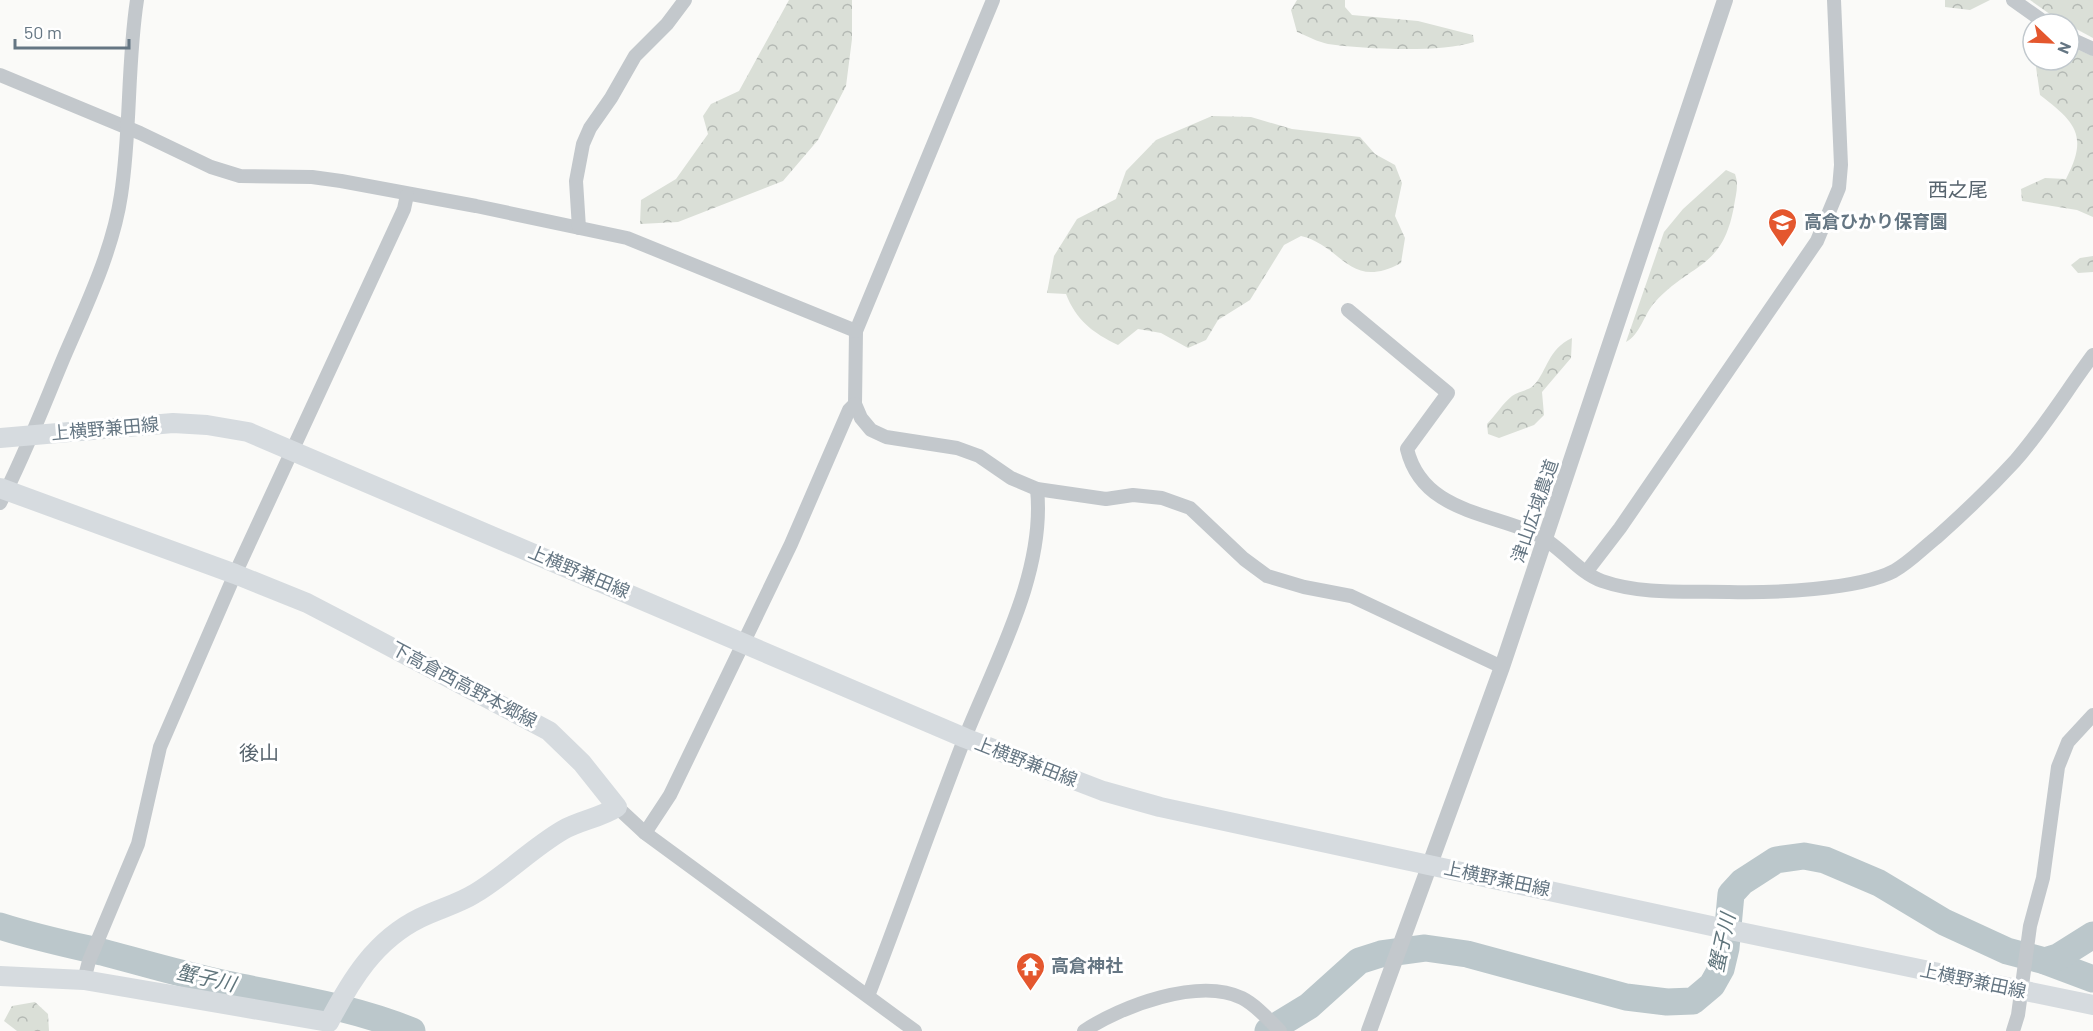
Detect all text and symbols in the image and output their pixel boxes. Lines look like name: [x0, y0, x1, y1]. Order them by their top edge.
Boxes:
scale bar: [15, 12, 129, 50]
north arrow: [2021, 12, 2081, 72]
text: 50 m: [24, 21, 62, 43]
text: N: [2054, 39, 2076, 57]
district label: 西之尾: [1928, 177, 1988, 201]
school or university icon: 高倉ひかり保育園: [1767, 206, 1799, 248]
place label: 高倉ひかり保育園: [1804, 210, 1948, 232]
street label: 上横野兼田線: [50, 412, 160, 444]
street label: 津山広域農道: [1506, 456, 1562, 565]
street label: 上横野兼田線: [525, 540, 633, 602]
street label: 下高倉西高野本郷線: [388, 636, 541, 732]
street label: 上横野兼田線: [972, 731, 1081, 791]
district label: 後山: [239, 740, 279, 764]
street label: 上横野兼田線: [1442, 856, 1552, 900]
water label: 蟹子川: [1703, 909, 1739, 975]
temple icon: 高倉神社: [1014, 950, 1046, 992]
place label: 高倉神社: [1051, 954, 1123, 976]
street label: 上横野兼田線: [1918, 958, 2028, 1002]
water label: 蟹子川: [174, 959, 240, 996]

